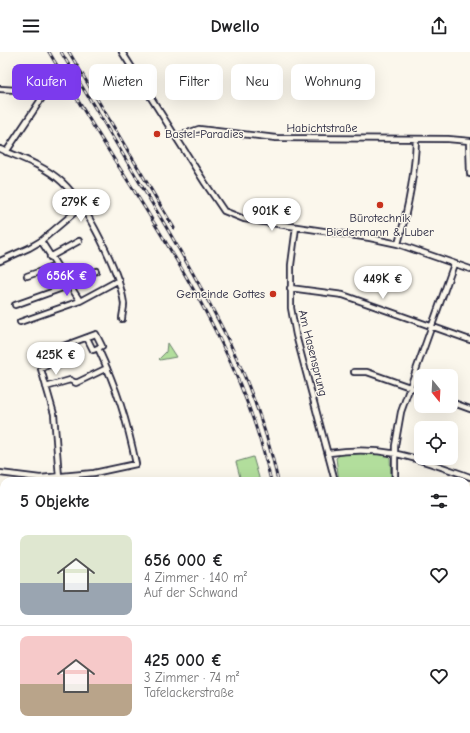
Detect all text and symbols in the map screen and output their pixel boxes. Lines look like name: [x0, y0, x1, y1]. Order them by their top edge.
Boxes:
icon: menu: [20, 15, 42, 37]
icon: share: [428, 15, 450, 37]
text: Dwello: [210, 16, 260, 37]
chip: Kaufen: [12, 64, 81, 100]
chip: Mieten: [89, 64, 157, 100]
chip: Filter: [165, 64, 223, 100]
chip: Neu: [231, 64, 283, 100]
chip: Wohnung: [291, 64, 375, 100]
street label: Habichtstraße: [286, 121, 358, 135]
place label: Bastel-Paradies: [165, 127, 243, 141]
marker: Bastel-Paradies: [152, 129, 162, 139]
pin: 279K €: [48, 189, 114, 223]
text: 279K €: [61, 194, 101, 209]
pin: 901K €: [239, 198, 305, 232]
marker: Bürotechnik Biedermann & Luber: [375, 200, 385, 210]
text: 901K €: [252, 203, 292, 218]
place label: Bürotechnik Biedermann & Luber: [326, 211, 434, 239]
pin: 656K €: [34, 263, 100, 297]
pin: 449K €: [350, 266, 416, 300]
text: 656K €: [46, 268, 88, 283]
text: 449K €: [363, 271, 403, 286]
place label: Gemeinde Gottes: [176, 287, 265, 301]
marker: Gemeinde Gottes: [268, 289, 278, 299]
street label: Am Hasensprung: [295, 308, 331, 398]
pin: 425K €: [23, 342, 89, 376]
text: 425K €: [36, 347, 76, 362]
north arrow: [414, 369, 458, 413]
map controls: [414, 369, 458, 465]
button: locate: [414, 421, 458, 465]
icon: filters: [428, 490, 450, 512]
text: 5 Objekte: [20, 492, 89, 511]
icon: home: [52, 551, 100, 599]
text: 656 000 €: [144, 551, 224, 570]
icon: heart: [428, 564, 450, 586]
text: 4 Zimmer · 140 m²: [144, 570, 247, 585]
text: Auf der Schwand: [144, 585, 238, 600]
text: 425 000 €: [144, 651, 222, 670]
icon: home: [52, 652, 100, 700]
icon: heart: [428, 665, 450, 687]
text: 3 Zimmer · 74 m²: [144, 670, 239, 685]
text: Tafelackerstraße: [144, 685, 234, 700]

